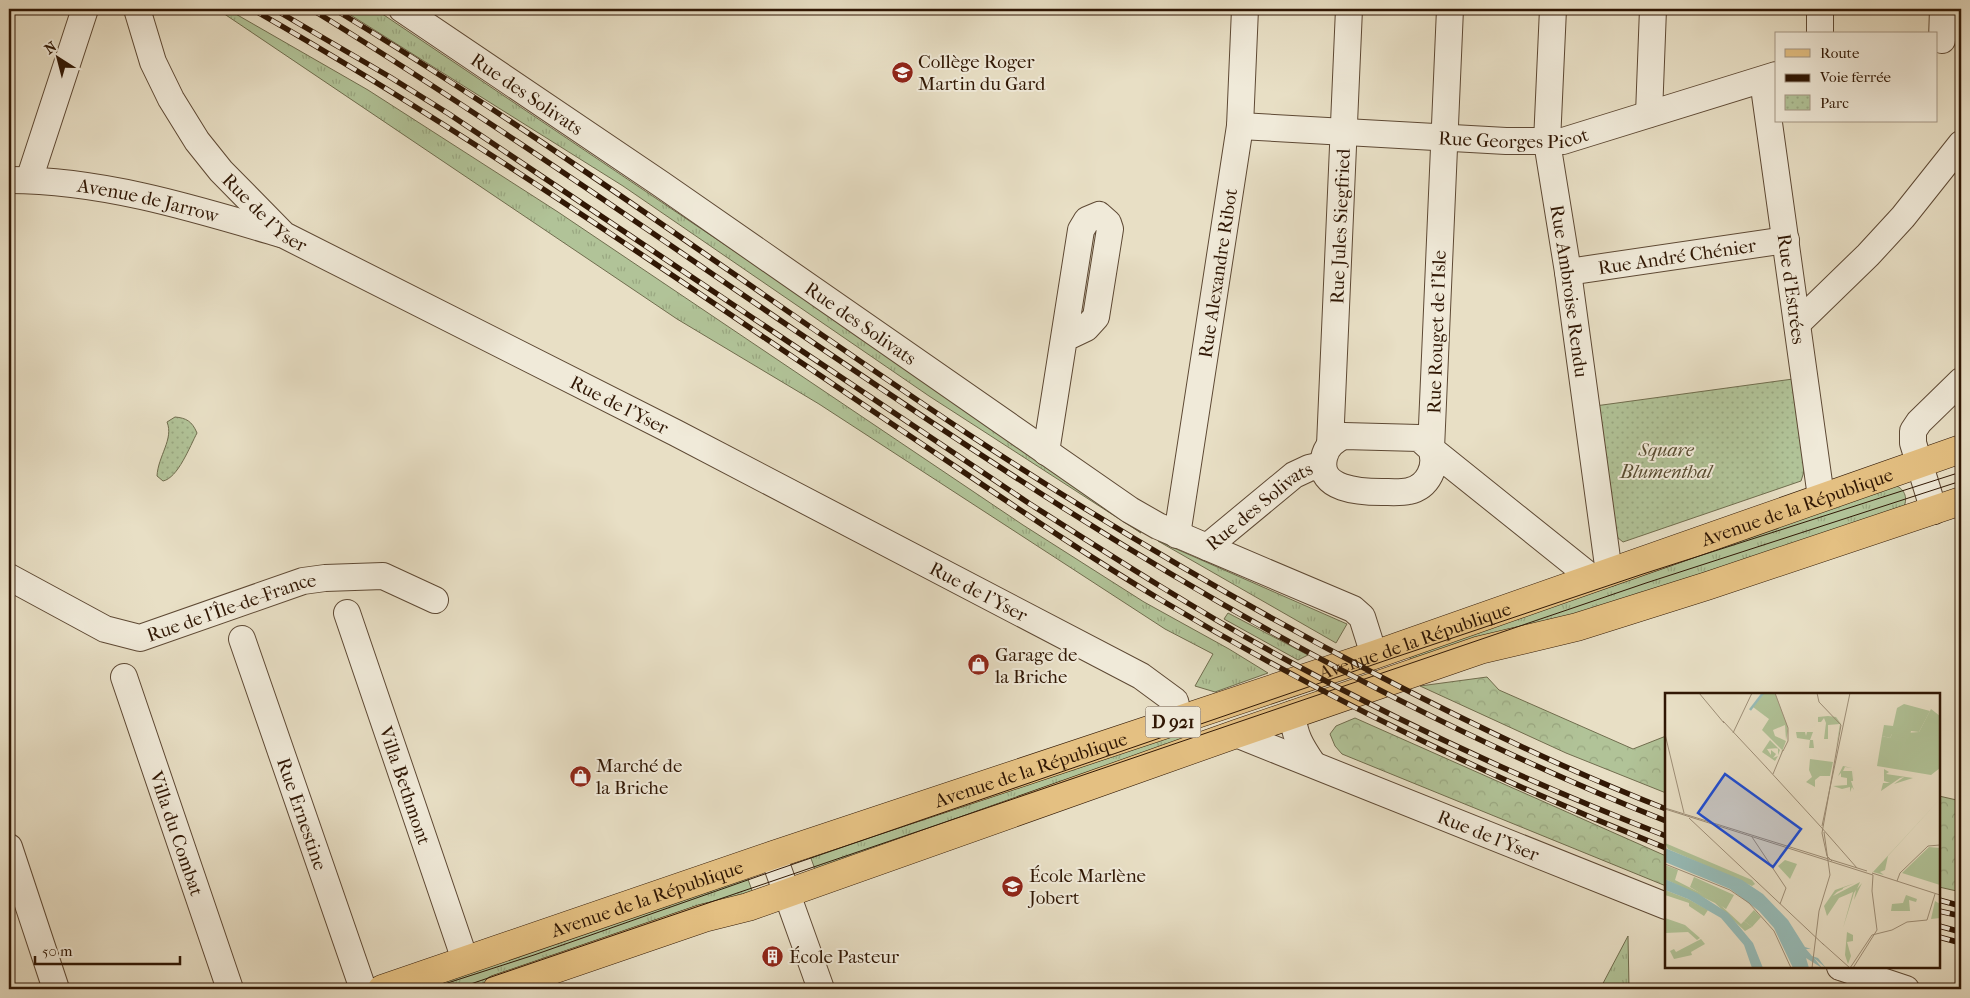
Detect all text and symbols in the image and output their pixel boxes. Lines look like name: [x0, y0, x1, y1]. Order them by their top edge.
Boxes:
north arrow: [32, 32, 82, 82]
legend: [1775, 32, 1938, 122]
text: N: [41, 38, 60, 58]
text: Route: [1820, 44, 1860, 62]
street label: Rue des Solivats: [466, 49, 587, 140]
place label: Collège Roger Martin du Gard: [918, 51, 1046, 95]
school or university icon: Collège Roger Martin du Gard: [890, 60, 914, 84]
text: Voie ferrée: [1819, 68, 1892, 86]
text: Parc: [1820, 94, 1849, 112]
street label: Rue Georges Picot: [1438, 124, 1591, 153]
street label: Rue Jules Siegfried: [1326, 148, 1355, 304]
street label: Rue de l'Yser: [217, 169, 311, 257]
street label: Avenue de Jarrow: [75, 175, 222, 227]
street label: Rue Alexandre Ribot: [1194, 187, 1242, 360]
street label: Rue Ambroise Rendu: [1545, 203, 1592, 379]
street label: Rue d'Estrées: [1773, 232, 1810, 346]
street label: Rue André Chénier: [1596, 234, 1758, 279]
street label: Rue Rouget de l'Isle: [1423, 250, 1451, 414]
street label: Rue des Solivats: [801, 278, 920, 370]
street label: Rue de l'Yser: [566, 371, 673, 440]
park label: Square Blumenthal: [1619, 439, 1714, 483]
street label: Rue des Solivats: [1202, 458, 1316, 555]
street label: Avenue de la République: [1698, 464, 1896, 552]
street label: Rue de l'Yser: [926, 558, 1032, 627]
street label: Rue de l'Île-de-France: [144, 569, 318, 647]
street label: Avenue de la République: [1315, 598, 1514, 685]
place label: Garage de la Briche: [994, 644, 1077, 688]
shop icon: Garage de la Briche: [967, 653, 991, 677]
inset map: [1665, 693, 1940, 968]
road number: D 921: [1146, 706, 1200, 738]
street label: Villa Bethmont: [374, 723, 435, 848]
street label: Avenue de la République: [931, 728, 1130, 813]
street label: Rue Ernestine: [272, 755, 331, 873]
place label: Marché de la Briche: [595, 755, 682, 799]
shop icon: Marché de la Briche: [568, 764, 592, 788]
street label: Villa du Combat: [144, 767, 208, 899]
street label: Rue de l'Yser: [1434, 806, 1543, 866]
street label: Avenue de la République: [547, 856, 746, 943]
place label: École Marlène Jobert: [1027, 865, 1146, 909]
school or university icon: École Marlène Jobert: [1001, 874, 1025, 898]
scale bar: [35, 933, 180, 965]
text: 50 m: [42, 942, 73, 960]
building icon: École Pasteur: [761, 944, 785, 968]
place label: École Pasteur: [789, 946, 900, 968]

